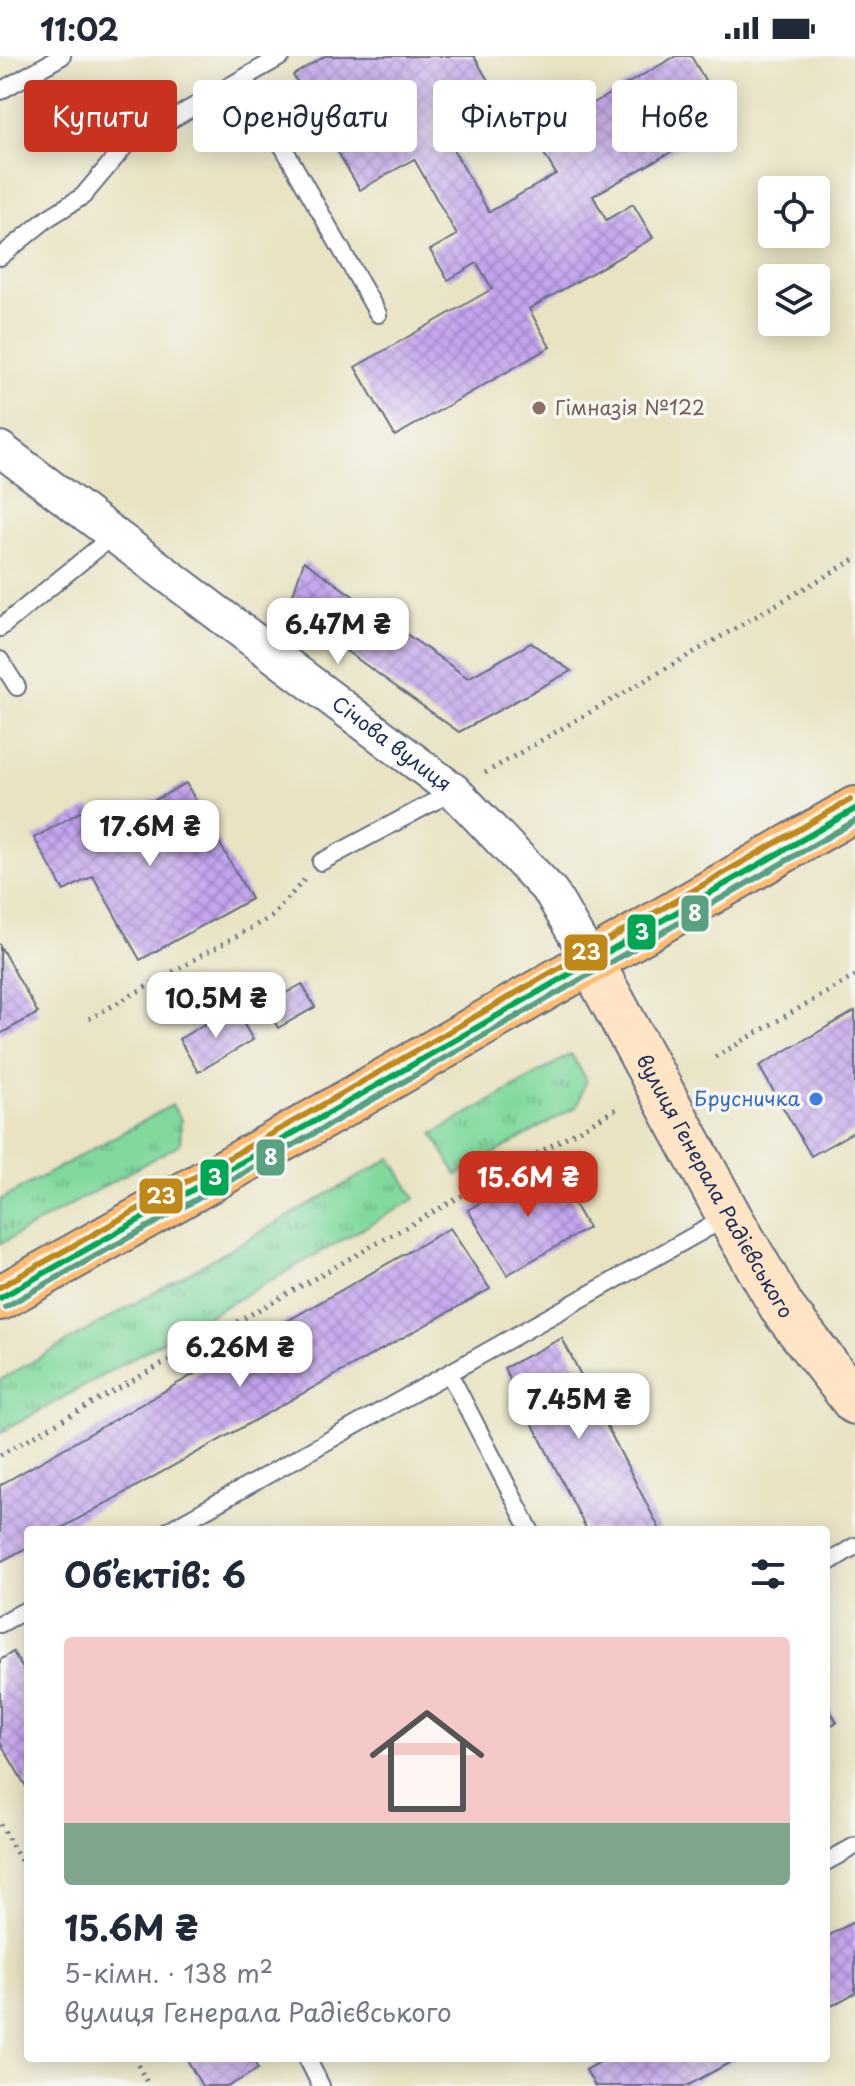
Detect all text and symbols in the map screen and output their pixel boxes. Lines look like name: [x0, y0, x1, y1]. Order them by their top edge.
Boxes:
text: 11:02: [40, 6, 118, 51]
chip: Купити: [24, 80, 177, 152]
chip: Орендувати: [193, 80, 417, 152]
chip: Фільтри: [433, 80, 596, 152]
chip: Нове: [612, 80, 737, 152]
map controls: [758, 176, 830, 336]
button: locate: [758, 176, 830, 248]
button: layers: [758, 264, 830, 336]
place label: Гімназія №122: [555, 392, 705, 422]
marker: Гімназія №122: [530, 399, 548, 417]
pin: 6.47M ₴: [264, 598, 412, 666]
text: 6.47M ₴: [285, 604, 391, 643]
street label: Січова вулиця: [326, 688, 458, 798]
pin: 17.6M ₴: [76, 800, 224, 868]
text: 17.6M ₴: [99, 806, 201, 845]
line badge: 8: [680, 894, 710, 933]
text: 8: [688, 895, 702, 928]
line badge: 3: [626, 913, 657, 951]
text: 3: [635, 914, 649, 947]
line badge: 23: [563, 933, 609, 972]
text: 23: [571, 934, 601, 967]
pin: 10.5M ₴: [142, 972, 290, 1040]
text: 10.5M ₴: [165, 978, 267, 1017]
street label: вулиця Генерала Радієвського: [630, 1048, 801, 1324]
place label: Брусничка: [694, 1083, 800, 1113]
marker: Брусничка: [807, 1090, 825, 1108]
line badge: 8: [255, 1138, 286, 1177]
text: 8: [264, 1139, 278, 1172]
pin: 15.6M ₴: [454, 1151, 602, 1219]
text: 15.6M ₴: [477, 1157, 579, 1196]
line badge: 3: [199, 1158, 230, 1197]
text: 3: [208, 1159, 222, 1192]
line badge: 23: [138, 1177, 184, 1215]
text: 23: [146, 1178, 176, 1211]
pin: 6.26M ₴: [166, 1321, 314, 1389]
text: 6.26M ₴: [185, 1327, 295, 1366]
pin: 7.45M ₴: [505, 1373, 653, 1441]
text: 7.45M ₴: [527, 1379, 631, 1418]
text: Об’єктів: 6: [64, 1548, 246, 1600]
icon: filters: [746, 1552, 790, 1596]
icon: home: [355, 1689, 499, 1833]
text: 15.6M ₴: [64, 1901, 198, 1953]
text: 5-кімн. · 138 m²: [64, 1953, 273, 1992]
text: вулиця Генерала Радієвського: [64, 1992, 452, 2031]

